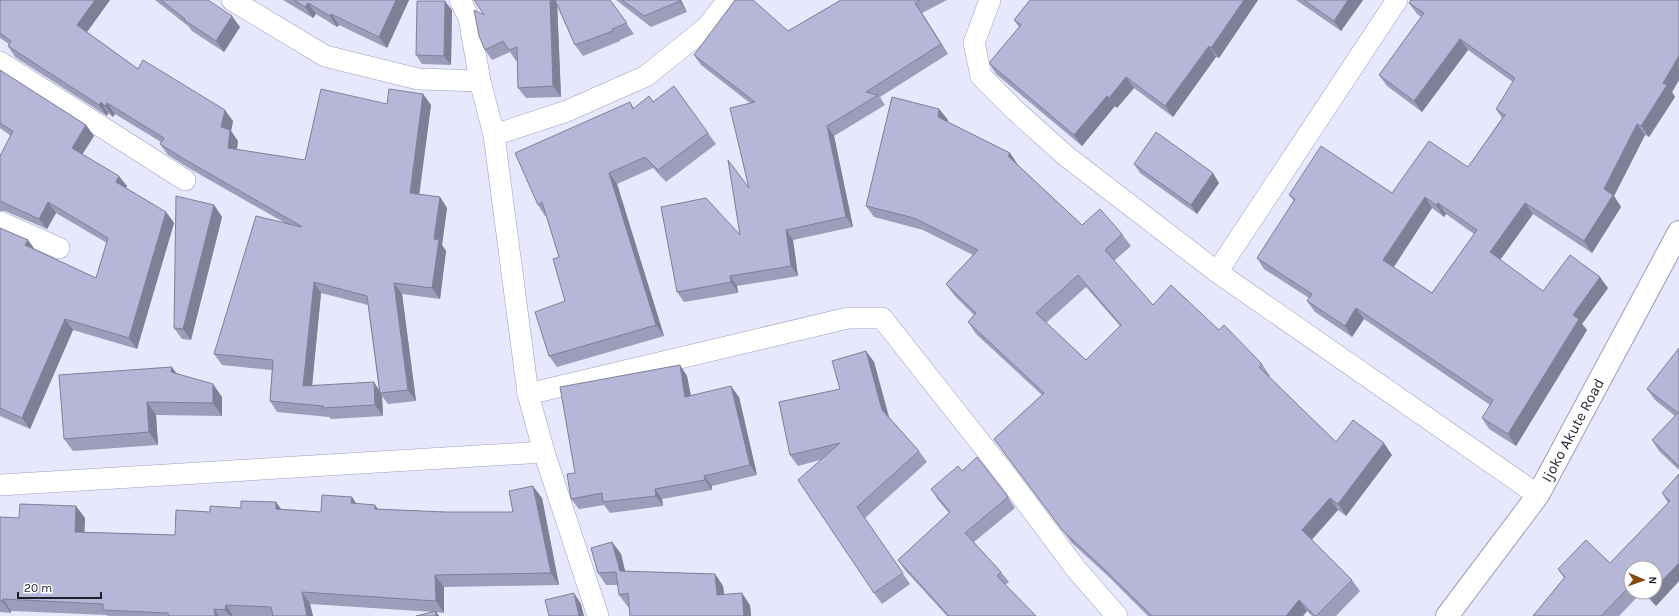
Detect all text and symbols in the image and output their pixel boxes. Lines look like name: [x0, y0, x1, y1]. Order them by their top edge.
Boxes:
street label: Ijoko Akute Road: [1538, 375, 1608, 485]
north arrow: [1623, 560, 1663, 600]
scale bar: [18, 574, 101, 600]
text: N: [1646, 576, 1659, 585]
text: 20 m: [24, 581, 52, 595]

